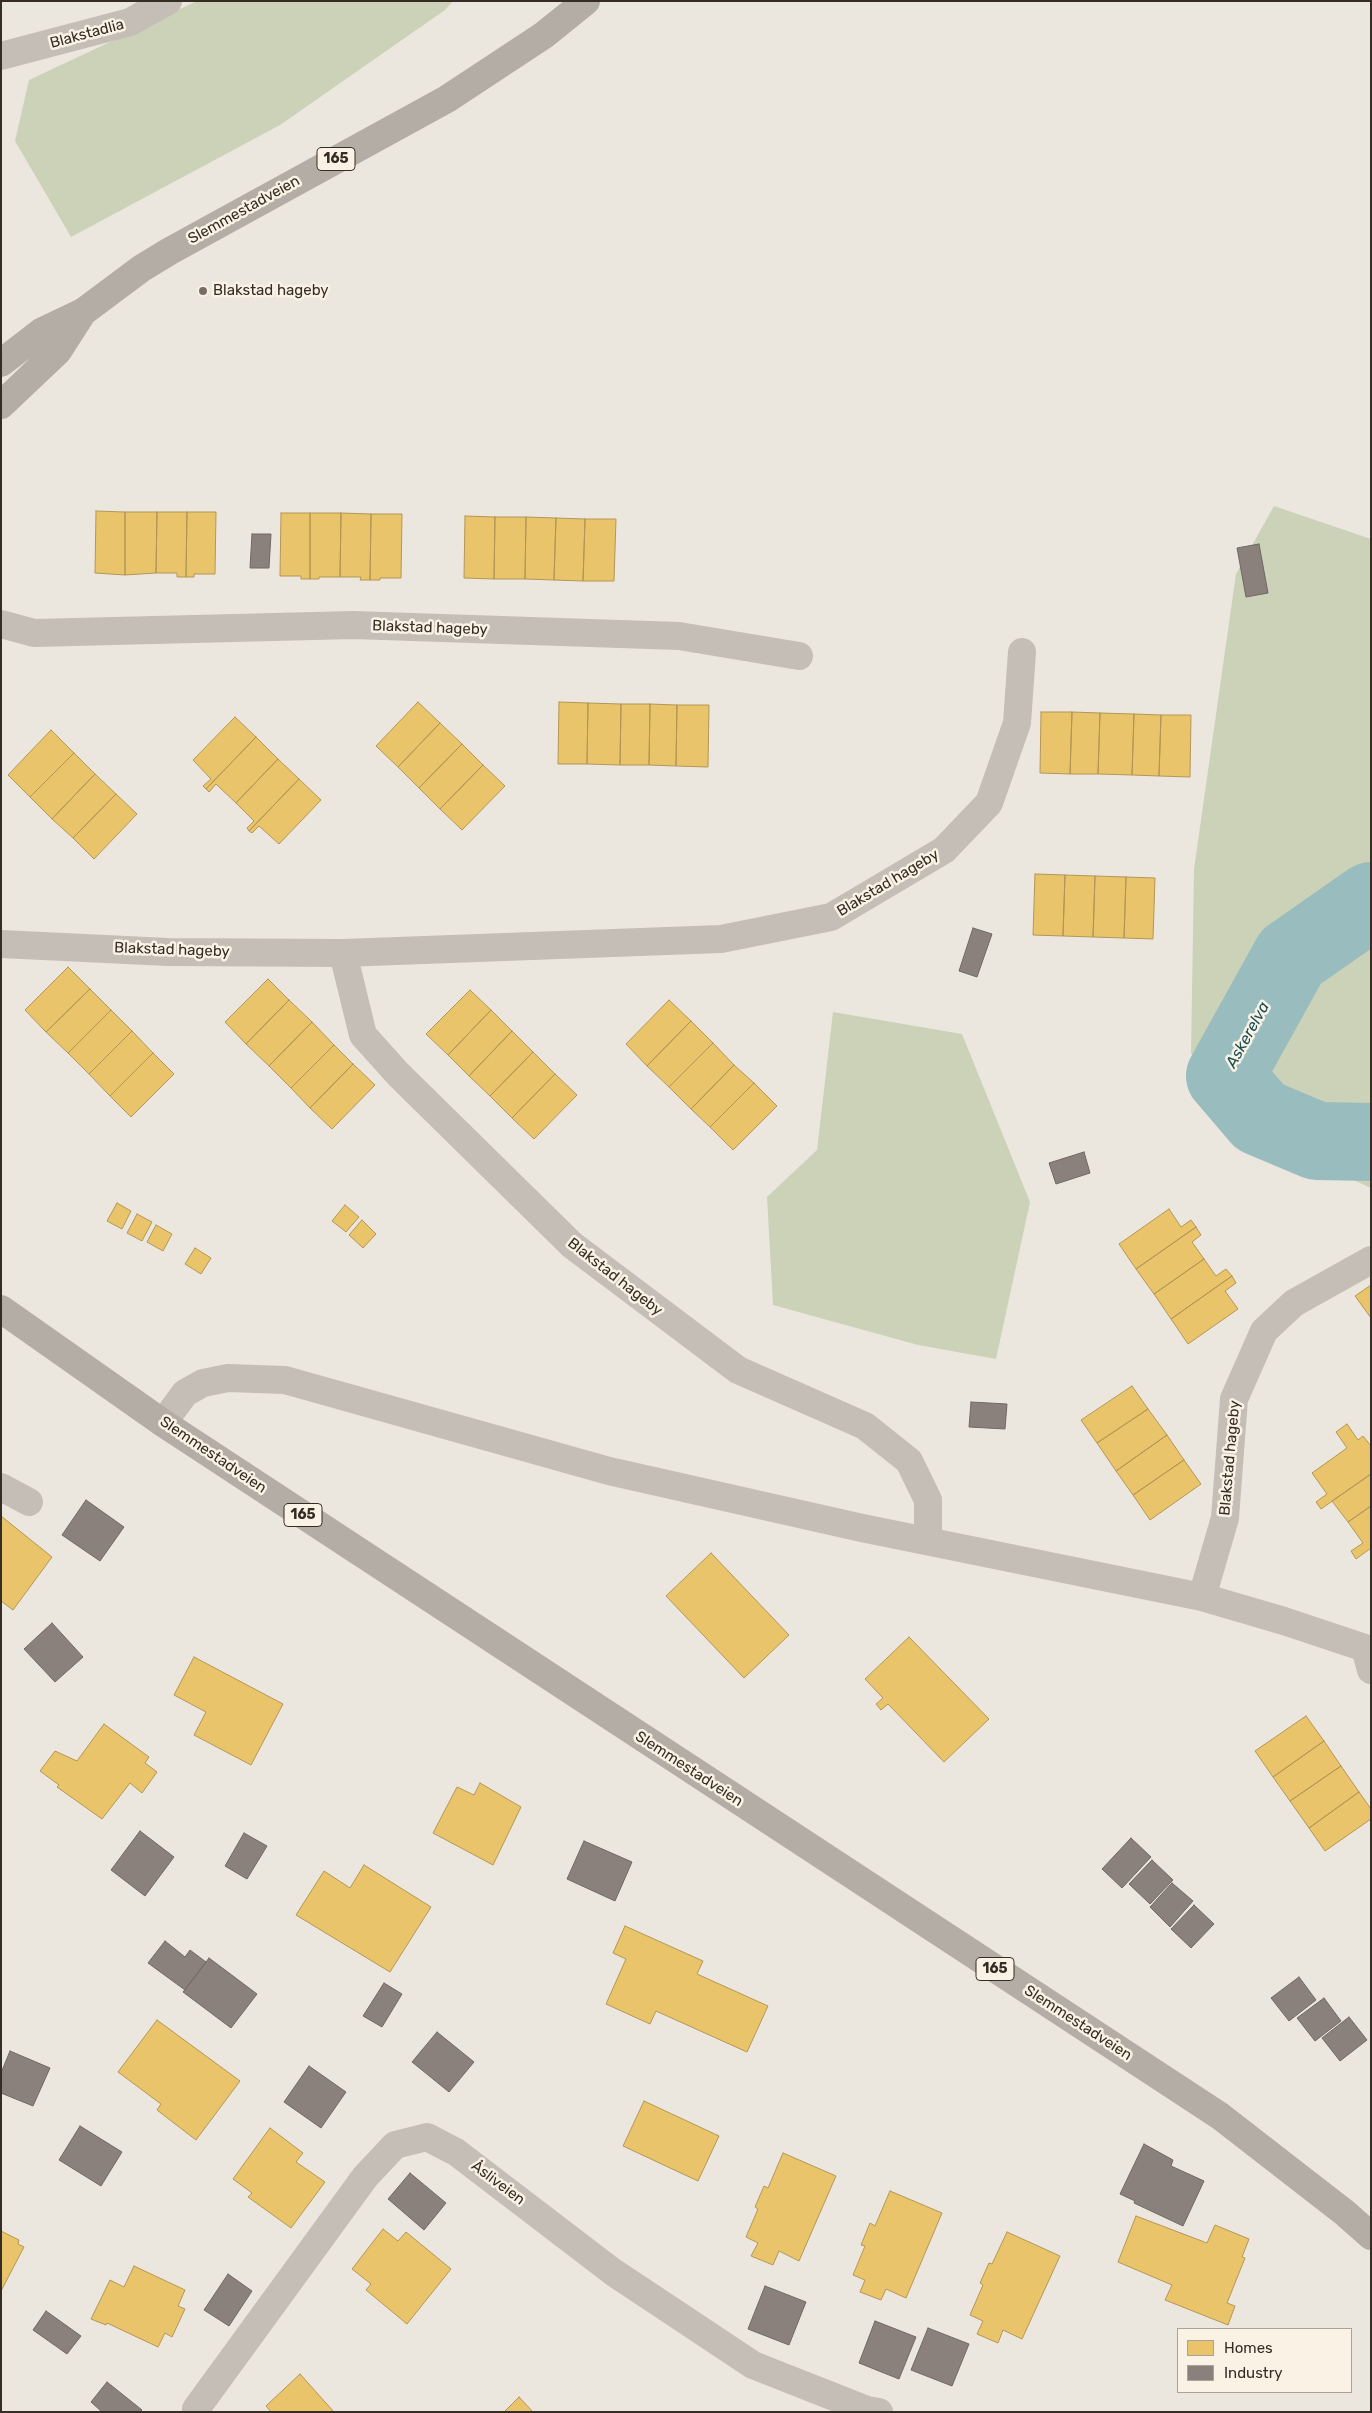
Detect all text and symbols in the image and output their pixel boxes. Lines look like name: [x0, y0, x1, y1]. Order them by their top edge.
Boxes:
street label: Blakstadlia: [48, 15, 126, 53]
road number: 165: [317, 148, 355, 170]
street label: Slemmestadveien: [185, 172, 303, 248]
place label: Blakstad hageby: [213, 282, 329, 300]
marker: Blakstad hageby: [197, 285, 209, 297]
street label: Blakstad hageby: [372, 617, 488, 639]
street label: Blakstad hageby: [834, 846, 942, 920]
street label: Blakstad hageby: [114, 939, 230, 961]
water label: Askerelva: [1222, 999, 1274, 1071]
street label: Blakstad hageby: [564, 1234, 666, 1320]
street label: Blakstad hageby: [1216, 1400, 1244, 1516]
street label: Slemmestadveien: [156, 1413, 270, 1497]
road number: 165: [284, 1504, 322, 1526]
street label: Slemmestadveien: [632, 1727, 746, 1811]
road number: 165: [976, 1958, 1014, 1980]
street label: Slemmestadveien: [1021, 1981, 1135, 2065]
street label: Åsliveien: [468, 2157, 528, 2209]
legend: [1177, 2328, 1352, 2393]
text: Homes: [1224, 2339, 1273, 2357]
text: Industry: [1224, 2364, 1283, 2382]

